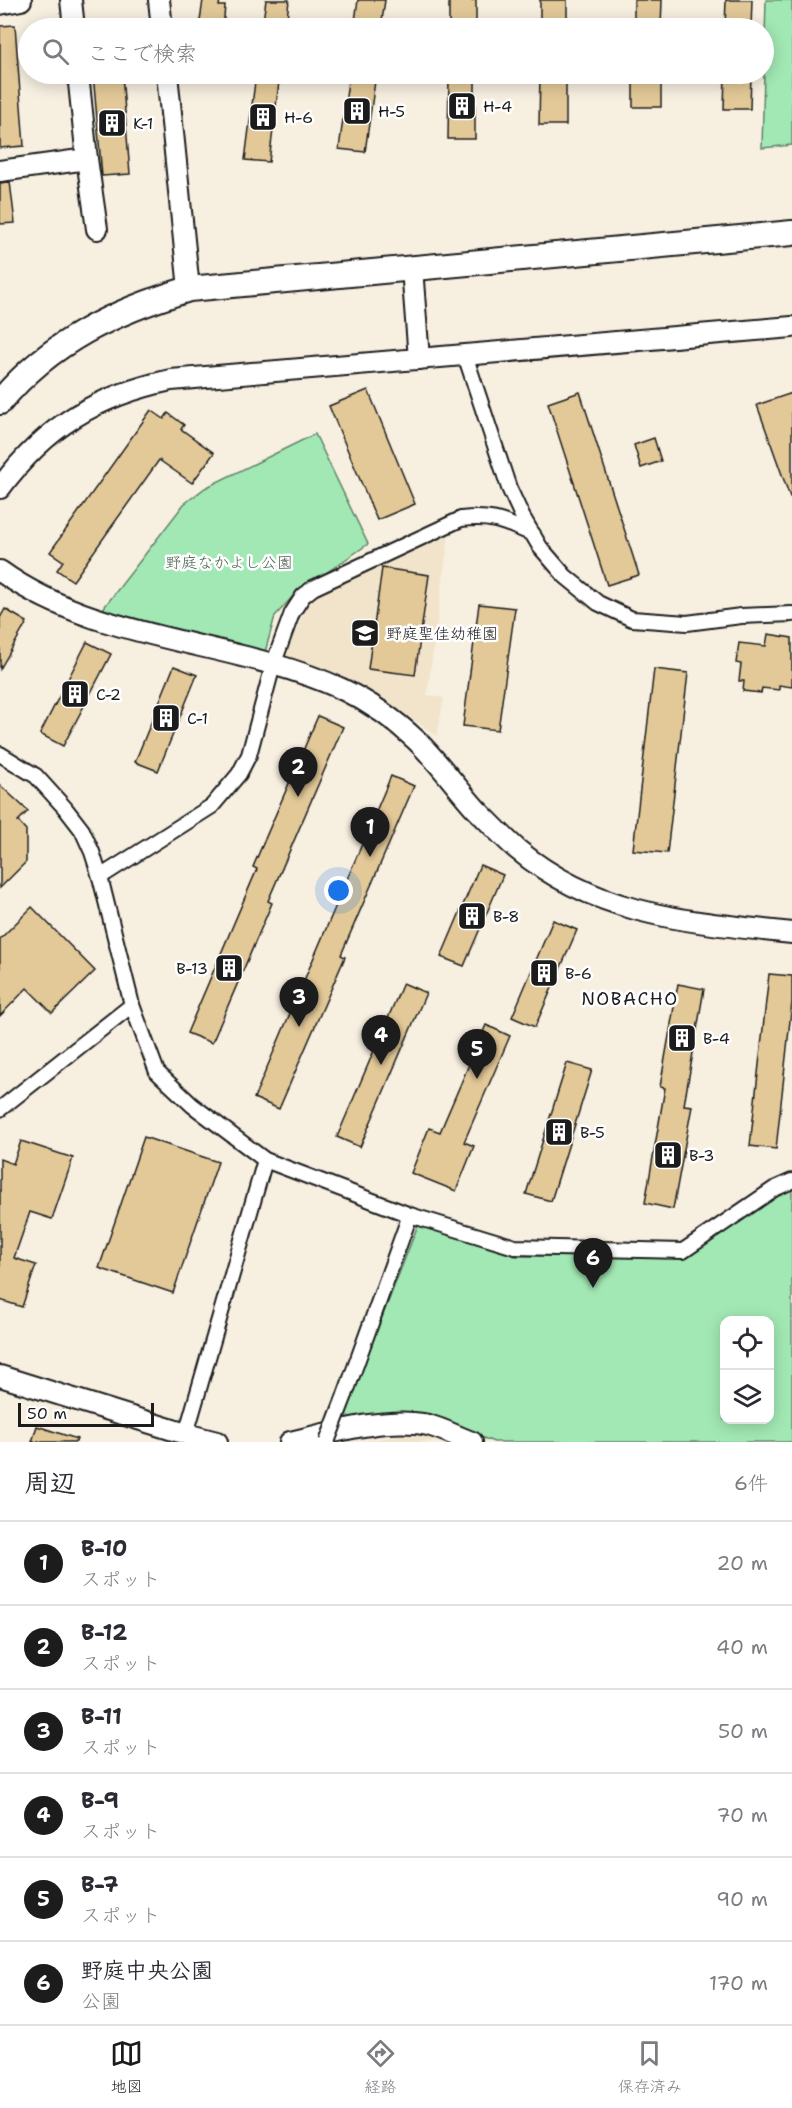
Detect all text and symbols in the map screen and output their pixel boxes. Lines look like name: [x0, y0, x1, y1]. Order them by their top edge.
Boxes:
search box: [18, 18, 774, 84]
icon: search: [39, 35, 72, 68]
text: ここで検索: [87, 39, 197, 68]
building icon: H-4: [446, 90, 478, 122]
building icon: H-5: [341, 95, 373, 127]
place label: H-4: [483, 96, 512, 117]
building icon: H-6: [247, 101, 279, 133]
place label: H-5: [378, 101, 405, 122]
building icon: K-1: [96, 107, 128, 139]
place label: H-6: [284, 107, 313, 128]
place label: K-1: [133, 113, 153, 134]
park label: 野庭なかよし公園: [165, 552, 293, 573]
school or university icon: 野庭聖佳幼稚園: [349, 617, 381, 649]
place label: 野庭聖佳幼稚園: [386, 623, 498, 644]
building icon: C-2: [59, 678, 91, 710]
place label: C-2: [96, 684, 121, 705]
building icon: C-1: [150, 702, 182, 734]
place label: C-1: [187, 708, 208, 729]
pin: 2: [278, 748, 318, 797]
pin: 1: [350, 808, 389, 857]
your location: [324, 876, 353, 905]
building icon: B-8: [456, 900, 488, 932]
place label: B-8: [493, 906, 520, 927]
building icon: B-13: [213, 952, 245, 984]
building icon: B-6: [528, 957, 560, 989]
place label: B-13: [176, 958, 208, 979]
place label: B-6: [565, 963, 592, 984]
pin: 3: [280, 978, 318, 1027]
district label: NOBACHO: [581, 987, 679, 1011]
pin: 4: [362, 1016, 400, 1065]
building icon: B-4: [666, 1022, 698, 1054]
place label: B-4: [703, 1028, 730, 1049]
pin: 5: [458, 1030, 496, 1079]
building icon: B-5: [543, 1116, 575, 1148]
place label: B-5: [580, 1122, 605, 1143]
building icon: B-3: [652, 1139, 684, 1171]
place label: B-3: [689, 1145, 715, 1166]
pin: 6: [574, 1238, 612, 1288]
map controls: [720, 1316, 774, 1424]
button: locate: [720, 1316, 774, 1370]
button: layers: [720, 1370, 774, 1424]
scale bar: [18, 1400, 154, 1428]
text: 50 m: [27, 1403, 67, 1424]
text: 周辺: [24, 1465, 76, 1500]
text: 6件: [734, 1470, 768, 1496]
text: B-10: [81, 1534, 127, 1563]
text: 1: [39, 1550, 48, 1576]
text: 20 m: [717, 1550, 768, 1576]
text: スポット: [81, 1566, 161, 1592]
text: B-12: [81, 1618, 127, 1647]
text: 2: [37, 1634, 51, 1660]
text: 40 m: [716, 1634, 768, 1660]
text: スポット: [81, 1650, 161, 1676]
text: B-11: [81, 1702, 122, 1731]
text: 3: [37, 1718, 51, 1744]
text: 50 m: [718, 1718, 768, 1744]
text: スポット: [81, 1734, 161, 1760]
text: B-9: [81, 1786, 119, 1815]
text: 4: [37, 1802, 51, 1828]
text: 70 m: [716, 1802, 768, 1828]
text: スポット: [81, 1818, 161, 1844]
text: B-7: [81, 1870, 119, 1899]
text: 5: [37, 1886, 50, 1912]
text: 90 m: [716, 1886, 768, 1912]
text: スポット: [81, 1902, 161, 1928]
text: 野庭中央公園: [81, 1956, 213, 1985]
text: 6: [37, 1970, 51, 1996]
text: 170 m: [709, 1970, 768, 1996]
text: 公園: [81, 1988, 121, 2014]
tab: 地図: [110, 2037, 143, 2097]
tab: 経路: [364, 2037, 397, 2097]
tab: 保存済み: [618, 2037, 682, 2097]

